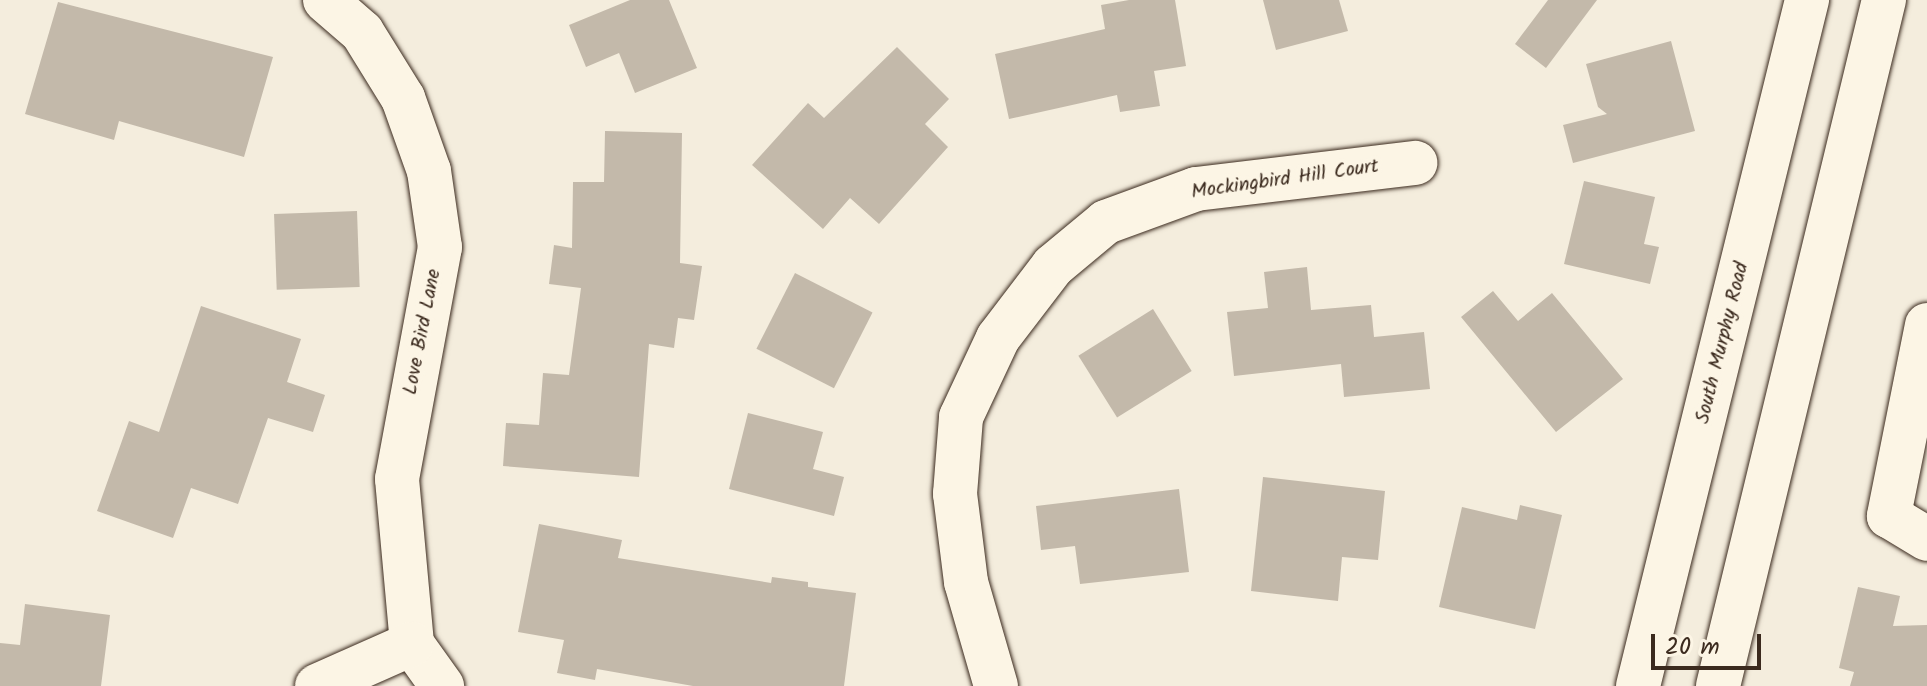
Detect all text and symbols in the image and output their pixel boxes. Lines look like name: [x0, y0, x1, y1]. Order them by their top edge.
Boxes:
street label: Mockingbird Hill Court: [1190, 155, 1380, 205]
street label: South Murphy Road: [1691, 260, 1755, 426]
street label: Love Bird Lane: [399, 267, 447, 397]
scale bar: [1655, 618, 1765, 668]
text: 20 m: [1665, 628, 1720, 667]

